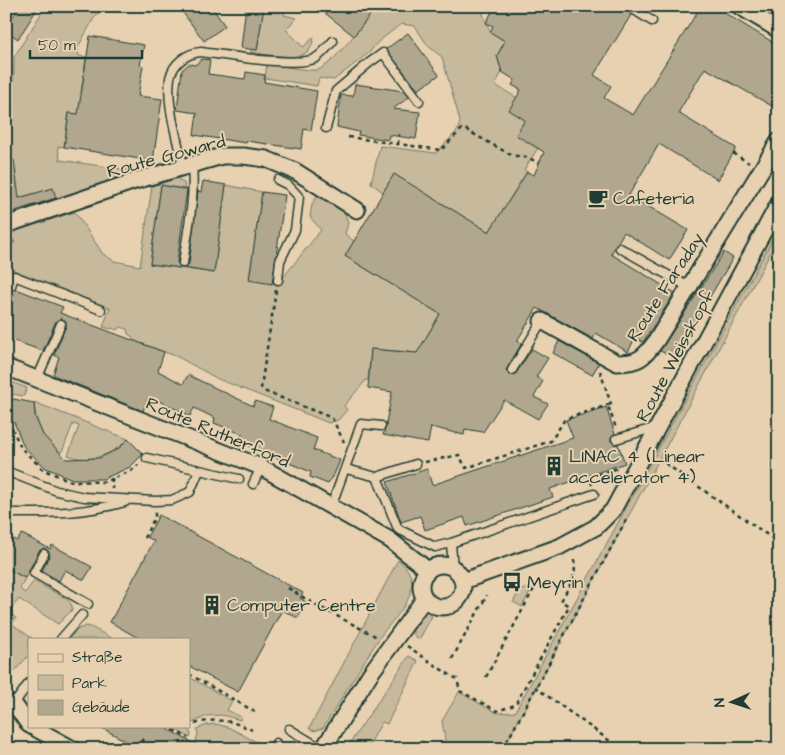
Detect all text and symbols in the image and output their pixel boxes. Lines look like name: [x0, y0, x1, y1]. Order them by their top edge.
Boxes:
scale bar: [30, 28, 142, 60]
text: 50 m: [38, 35, 76, 56]
street label: Route Goward: [104, 129, 228, 184]
place label: Cafeteria: [613, 186, 694, 211]
cafe icon: Cafeteria: [587, 187, 609, 209]
street label: Route Faraday: [621, 228, 711, 347]
street label: Route Weisskopf: [630, 286, 721, 426]
street label: Route Rutherford: [142, 391, 294, 474]
place label: LINAC 4 (Linear accelerator 4): [569, 444, 705, 490]
building icon: LINAC 4 (Linear accelerator 4): [543, 455, 565, 477]
place label: Meyrin: [527, 570, 583, 596]
bus stop icon: Meyrin: [501, 571, 523, 593]
place label: Computer Centre: [227, 593, 376, 618]
building icon: Computer Centre: [201, 594, 223, 616]
legend: [28, 638, 190, 728]
text: Straße: [72, 647, 122, 668]
text: Park: [72, 673, 107, 694]
north arrow: [708, 678, 758, 728]
text: Gebäude: [72, 697, 130, 718]
text: N: [710, 698, 730, 708]

